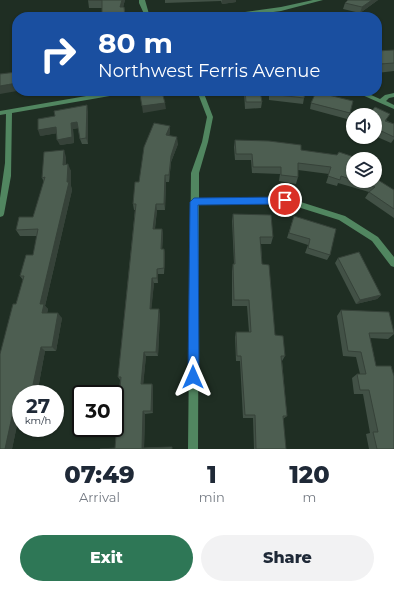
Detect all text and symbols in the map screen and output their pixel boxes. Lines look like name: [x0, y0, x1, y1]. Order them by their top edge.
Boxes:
text: 80 m: [98, 26, 173, 60]
icon: right: [32, 28, 84, 80]
text: Northwest Ferris Avenue: [98, 60, 320, 82]
map controls: [346, 108, 382, 188]
button: sound: [346, 108, 382, 144]
button: layers: [346, 152, 382, 188]
pin: [268, 183, 302, 217]
icon: arrive: [274, 189, 296, 211]
position arrow: [172, 356, 214, 398]
speed limit sign: 30: [72, 385, 124, 437]
text: 27: [26, 394, 50, 418]
text: km/h: [25, 414, 51, 427]
text: 07:49: [64, 460, 135, 489]
text: 1: [207, 460, 217, 489]
text: 120: [289, 460, 330, 489]
text: Arrival: [79, 489, 120, 505]
text: min: [199, 489, 225, 505]
text: m: [303, 489, 316, 505]
button: Exit: [20, 535, 193, 581]
button: Share: [201, 535, 374, 581]

